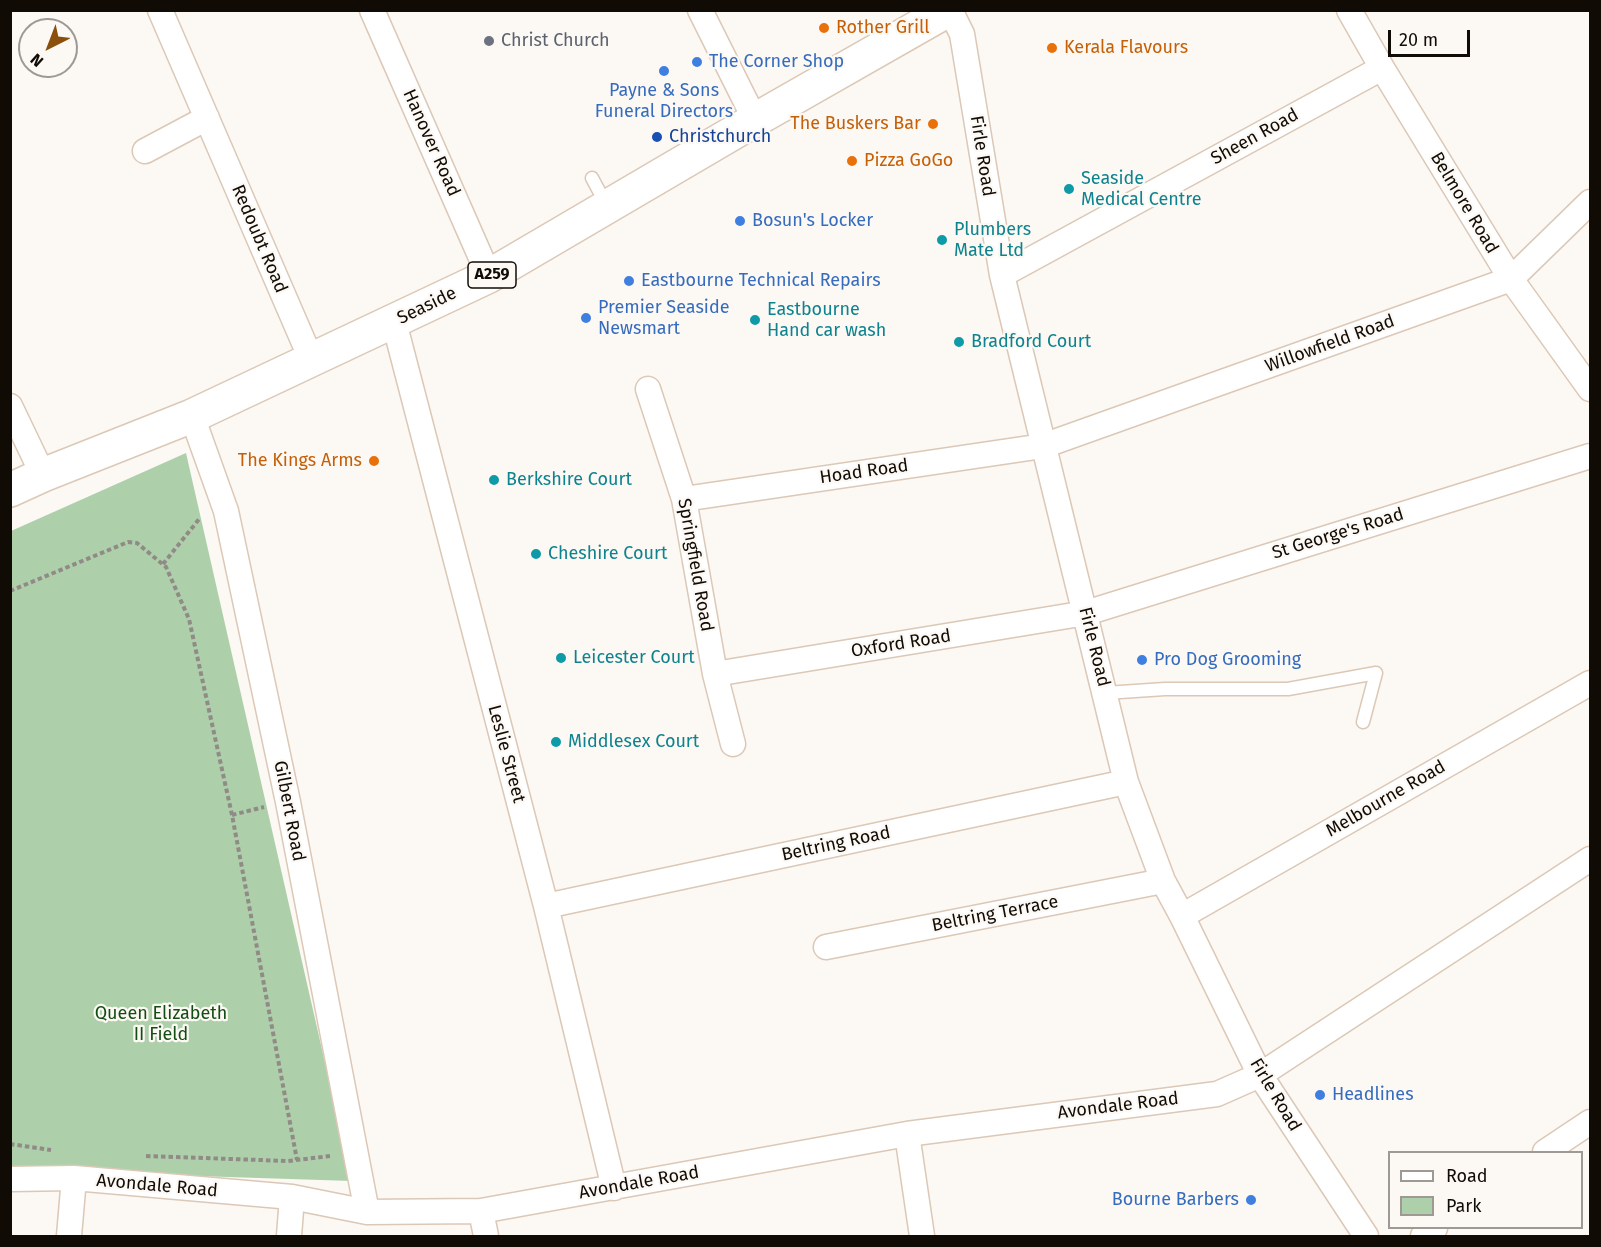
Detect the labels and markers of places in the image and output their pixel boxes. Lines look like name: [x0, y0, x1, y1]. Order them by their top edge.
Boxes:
place label: Rother Grill: [836, 17, 930, 39]
marker: Rother Grill: [817, 21, 831, 35]
place label: Christ Church: [501, 30, 610, 52]
marker: Christ Church: [482, 34, 496, 48]
place label: Kerala Flavours: [1064, 37, 1188, 59]
marker: Kerala Flavours: [1045, 41, 1059, 55]
place label: The Corner Shop: [709, 51, 844, 73]
marker: The Corner Shop: [690, 55, 704, 69]
marker: Payne & Sons Funeral Directors: [657, 64, 671, 78]
place label: Payne & Sons Funeral Directors: [595, 80, 733, 122]
place label: The Buskers Bar: [790, 113, 921, 135]
marker: The Buskers Bar: [926, 117, 940, 131]
place label: Christchurch: [669, 126, 771, 148]
marker: Christchurch: [650, 130, 664, 144]
place label: Pizza GoGo: [864, 150, 953, 172]
marker: Pizza GoGo: [845, 154, 859, 168]
place label: Seaside Medical Centre: [1081, 168, 1202, 210]
marker: Seaside Medical Centre: [1062, 182, 1076, 196]
place label: Bosun's Locker: [752, 210, 873, 232]
marker: Bosun's Locker: [733, 214, 747, 228]
place label: Plumbers Mate Ltd: [954, 219, 1031, 262]
marker: Plumbers Mate Ltd: [935, 233, 949, 247]
place label: Eastbourne Technical Repairs: [641, 270, 881, 292]
marker: Eastbourne Technical Repairs: [622, 274, 636, 288]
place label: Premier Seaside Newsmart: [598, 297, 729, 340]
place label: Eastbourne Hand car wash: [767, 299, 886, 342]
marker: Premier Seaside Newsmart: [579, 311, 593, 325]
marker: Eastbourne Hand car wash: [748, 313, 762, 327]
place label: Bradford Court: [971, 331, 1091, 353]
marker: Bradford Court: [952, 335, 966, 349]
place label: The Kings Arms: [238, 450, 362, 472]
marker: The Kings Arms: [367, 454, 381, 468]
place label: Berkshire Court: [506, 469, 632, 491]
marker: Berkshire Court: [487, 473, 501, 487]
place label: Cheshire Court: [548, 543, 667, 565]
marker: Cheshire Court: [529, 547, 543, 561]
place label: Leicester Court: [573, 647, 695, 669]
place label: Pro Dog Grooming: [1154, 649, 1301, 671]
marker: Leicester Court: [554, 651, 568, 665]
marker: Pro Dog Grooming: [1135, 653, 1149, 667]
place label: Middlesex Court: [568, 731, 699, 753]
marker: Middlesex Court: [549, 735, 563, 749]
place label: Headlines: [1332, 1084, 1414, 1106]
marker: Headlines: [1313, 1088, 1327, 1102]
place label: Bourne Barbers: [1112, 1189, 1239, 1211]
marker: Bourne Barbers: [1244, 1193, 1258, 1207]

